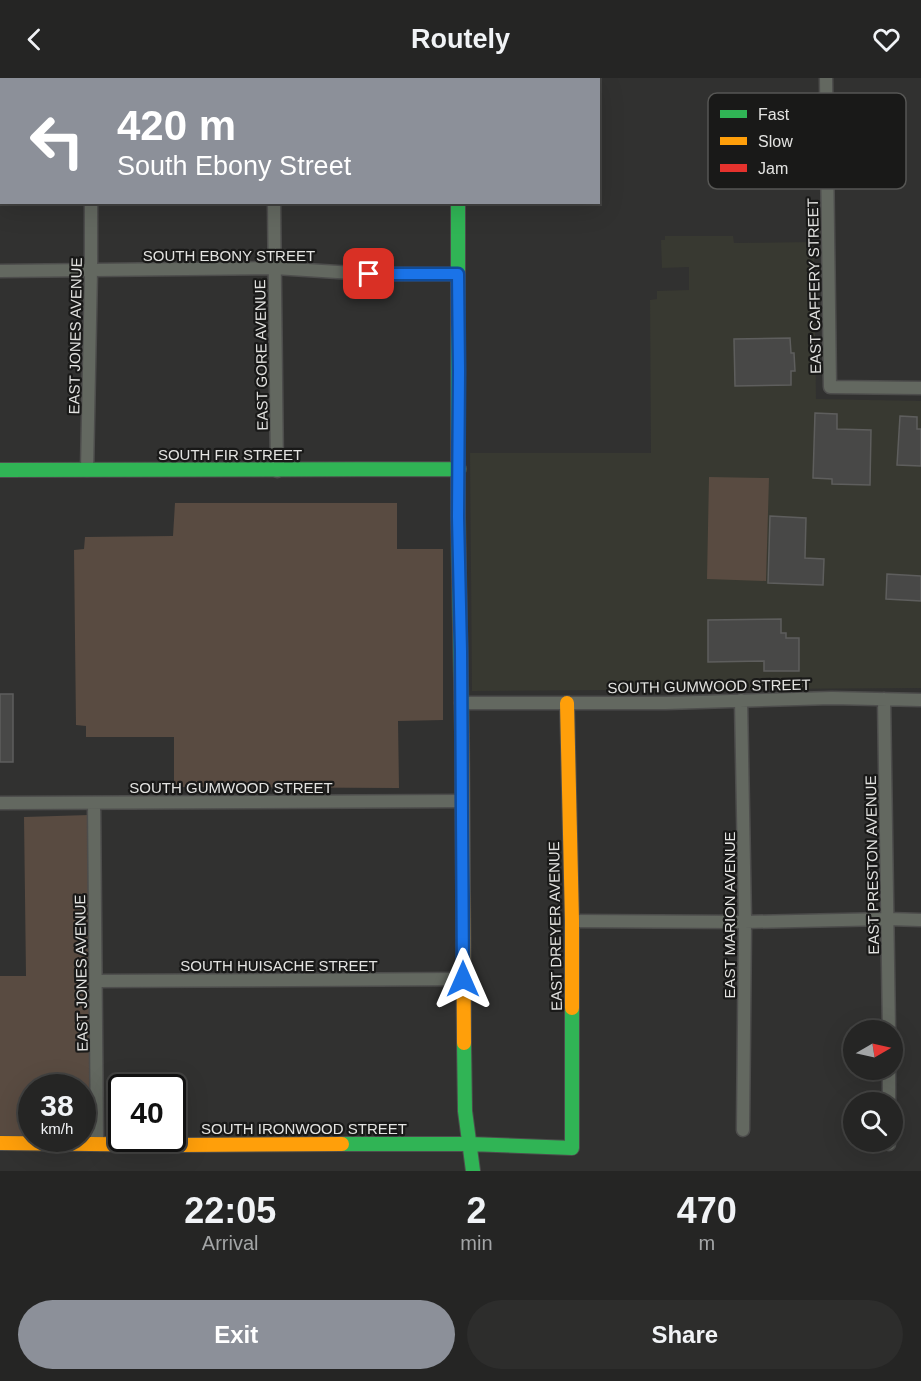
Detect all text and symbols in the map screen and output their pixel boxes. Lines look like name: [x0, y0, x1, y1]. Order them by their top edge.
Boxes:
icon: back: [18, 23, 51, 56]
icon: heart: [870, 23, 903, 56]
text: Routely: [411, 24, 510, 54]
legend: [708, 93, 906, 189]
icon: left: [18, 102, 96, 180]
text: 420 m: [117, 102, 236, 149]
text: Fast: [758, 106, 790, 123]
text: Slow: [758, 133, 793, 150]
text: South Ebony Street: [117, 151, 351, 181]
text: Jam: [758, 160, 788, 177]
street label: EAST CAFFERY STREET: [804, 198, 824, 374]
street label: SOUTH EBONY STREET: [143, 247, 315, 264]
pin: [343, 248, 394, 299]
street label: EAST JONES AVENUE: [65, 257, 85, 415]
icon: arrive: [352, 257, 385, 290]
street label: EAST GORE AVENUE: [251, 279, 271, 431]
street label: SOUTH FIR STREET: [158, 446, 302, 463]
street label: SOUTH GUMWOOD STREET: [607, 676, 811, 696]
street label: EAST PRESTON AVENUE: [862, 775, 882, 955]
street label: SOUTH GUMWOOD STREET: [129, 779, 333, 796]
street label: EAST MARION AVENUE: [721, 832, 738, 999]
street label: EAST DREYER AVENUE: [545, 841, 565, 1011]
street label: EAST JONES AVENUE: [71, 894, 91, 1052]
position arrow: [431, 947, 495, 1011]
street label: SOUTH HUISACHE STREET: [180, 957, 378, 974]
north arrow: [843, 1020, 903, 1080]
map controls: [843, 1020, 903, 1152]
speed limit sign: 40: [108, 1074, 186, 1152]
text: 38: [40, 1089, 74, 1122]
button: search: [843, 1092, 903, 1152]
text: km/h: [41, 1120, 73, 1137]
street label: SOUTH IRONWOOD STREET: [201, 1120, 407, 1137]
text: 22:05: [184, 1190, 276, 1231]
text: 2: [466, 1190, 486, 1231]
text: 470: [677, 1190, 737, 1231]
text: Arrival: [202, 1232, 259, 1254]
text: min: [460, 1232, 493, 1254]
text: m: [698, 1232, 715, 1254]
button: Exit: [18, 1300, 455, 1369]
button: Share: [467, 1300, 903, 1369]

